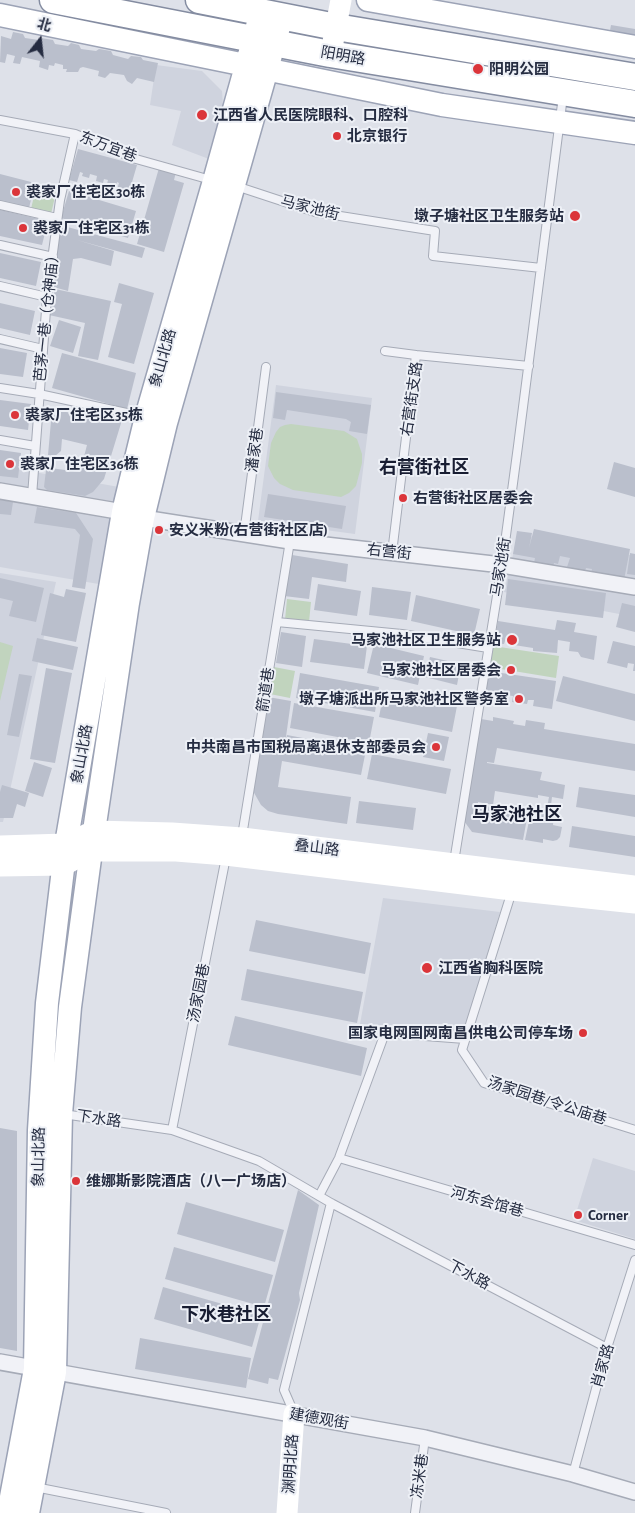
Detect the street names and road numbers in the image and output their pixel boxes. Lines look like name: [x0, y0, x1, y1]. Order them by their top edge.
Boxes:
street label: 阳明路: [319, 43, 367, 69]
street label: 东万宜巷: [77, 128, 139, 166]
street label: 马家池街: [279, 192, 341, 224]
street label: 芭茅一巷（仓神庙）: [31, 247, 63, 383]
street label: 象山北路: [146, 327, 180, 389]
street label: 右营街支路: [398, 361, 426, 437]
street label: 潘家巷: [243, 426, 267, 474]
street label: 马家池街: [487, 536, 515, 598]
street label: 右营街: [366, 541, 412, 563]
street label: 箭道巷: [254, 666, 278, 714]
street label: 象山北路: [68, 723, 96, 785]
street label: 叠山路: [294, 836, 340, 860]
street label: 汤家园巷: [184, 962, 214, 1024]
street label: 汤家园巷/令公庙巷: [485, 1073, 609, 1129]
street label: 下水路: [75, 1107, 123, 1131]
street label: 象山北路: [29, 1127, 49, 1187]
street label: 河东会馆巷: [448, 1183, 526, 1221]
street label: 下水路: [445, 1256, 493, 1294]
street label: 肖家路: [588, 1342, 618, 1390]
street label: 建德观街: [288, 1405, 350, 1433]
street label: 渊明北路: [280, 1433, 302, 1495]
street label: 冻米巷: [408, 1452, 432, 1500]

